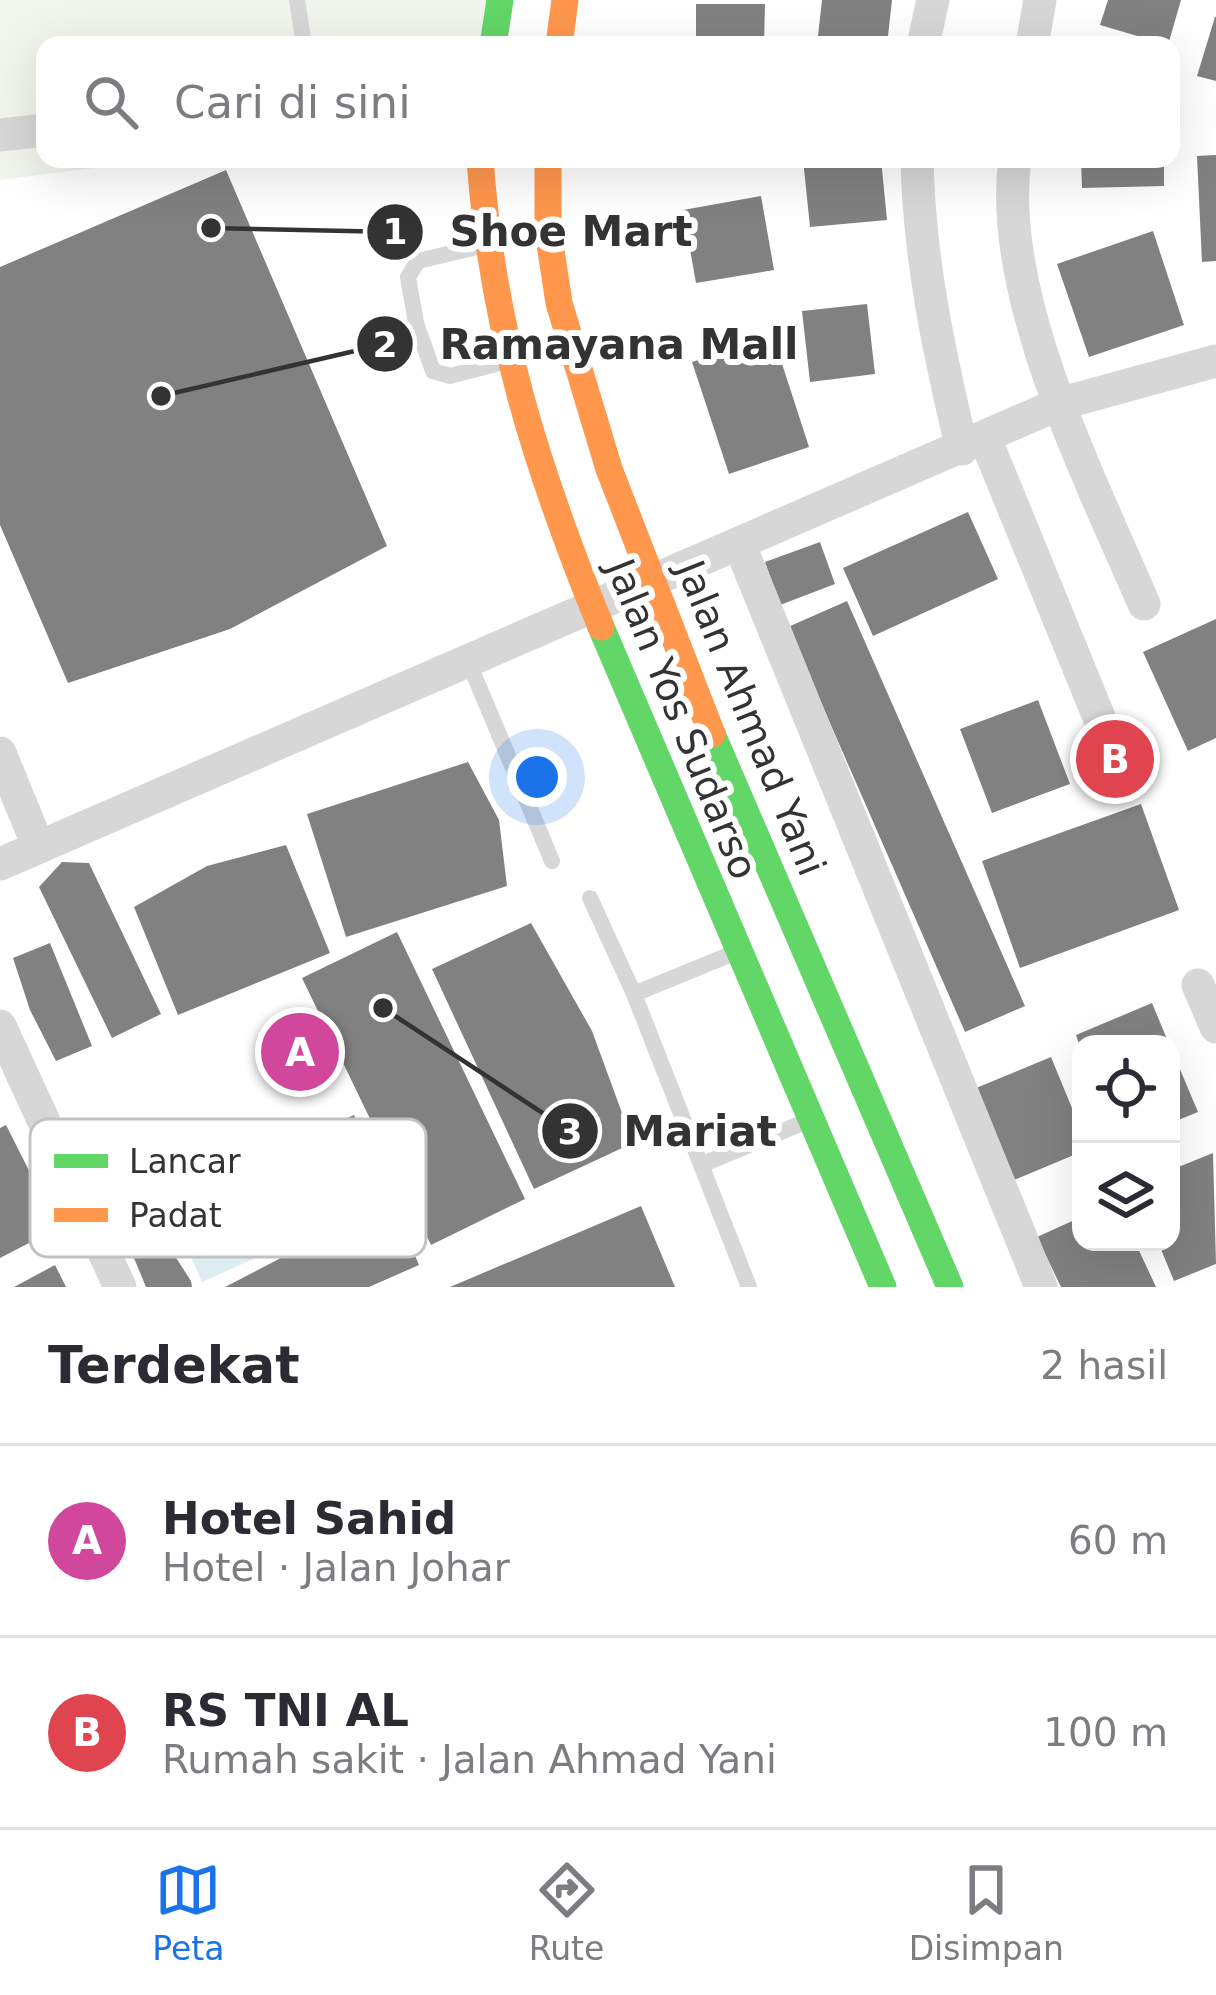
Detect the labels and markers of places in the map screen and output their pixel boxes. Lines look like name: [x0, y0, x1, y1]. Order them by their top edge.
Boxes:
callout: Shoe Mart: [365, 193, 716, 271]
callout: Ramayana Mall: [355, 305, 822, 383]
pin: B: [1076, 714, 1154, 804]
pin: A: [261, 1007, 339, 1097]
callout: Mariat: [540, 1092, 801, 1170]

